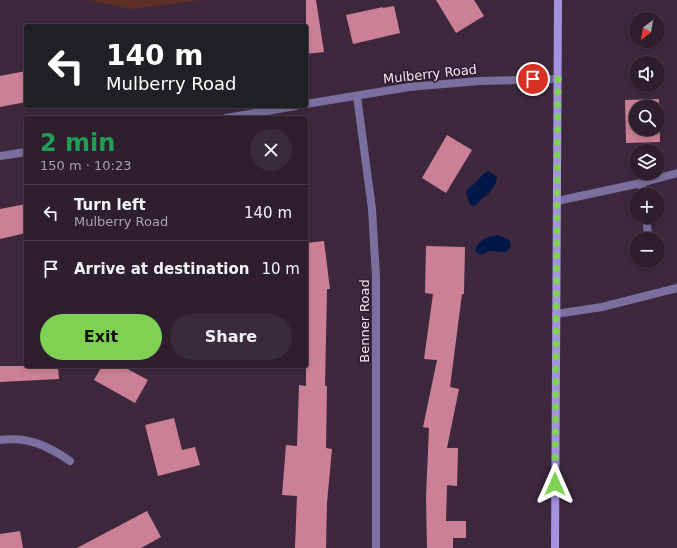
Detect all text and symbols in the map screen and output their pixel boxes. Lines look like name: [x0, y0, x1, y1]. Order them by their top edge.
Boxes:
north arrow: [629, 12, 665, 48]
map controls: [629, 12, 665, 268]
text: 140 m: [106, 39, 203, 72]
icon: left: [40, 40, 92, 92]
button: sound: [629, 56, 665, 92]
street label: Mulberry Road: [382, 62, 478, 86]
pin: [516, 62, 550, 96]
icon: arrive: [522, 68, 544, 90]
text: Mulberry Road: [106, 73, 236, 94]
button: search: [629, 100, 665, 136]
text: 2 min: [40, 129, 115, 157]
button: close: [250, 129, 292, 171]
button: layers: [629, 144, 665, 180]
text: 150 m · 10:23: [40, 158, 131, 173]
button: +: [629, 188, 665, 224]
text: Turn left: [74, 196, 146, 214]
icon: left: [40, 202, 62, 224]
text: 140 m: [244, 204, 292, 222]
text: Mulberry Road: [74, 214, 168, 229]
button: −: [629, 232, 665, 268]
icon: arrive: [40, 258, 62, 280]
text: Arrive at destination: [74, 260, 249, 278]
text: 10 m: [261, 260, 300, 278]
street label: Benner Road: [357, 279, 372, 363]
button: Exit: [40, 314, 162, 360]
button: Share: [170, 314, 292, 360]
position arrow: [534, 463, 576, 505]

